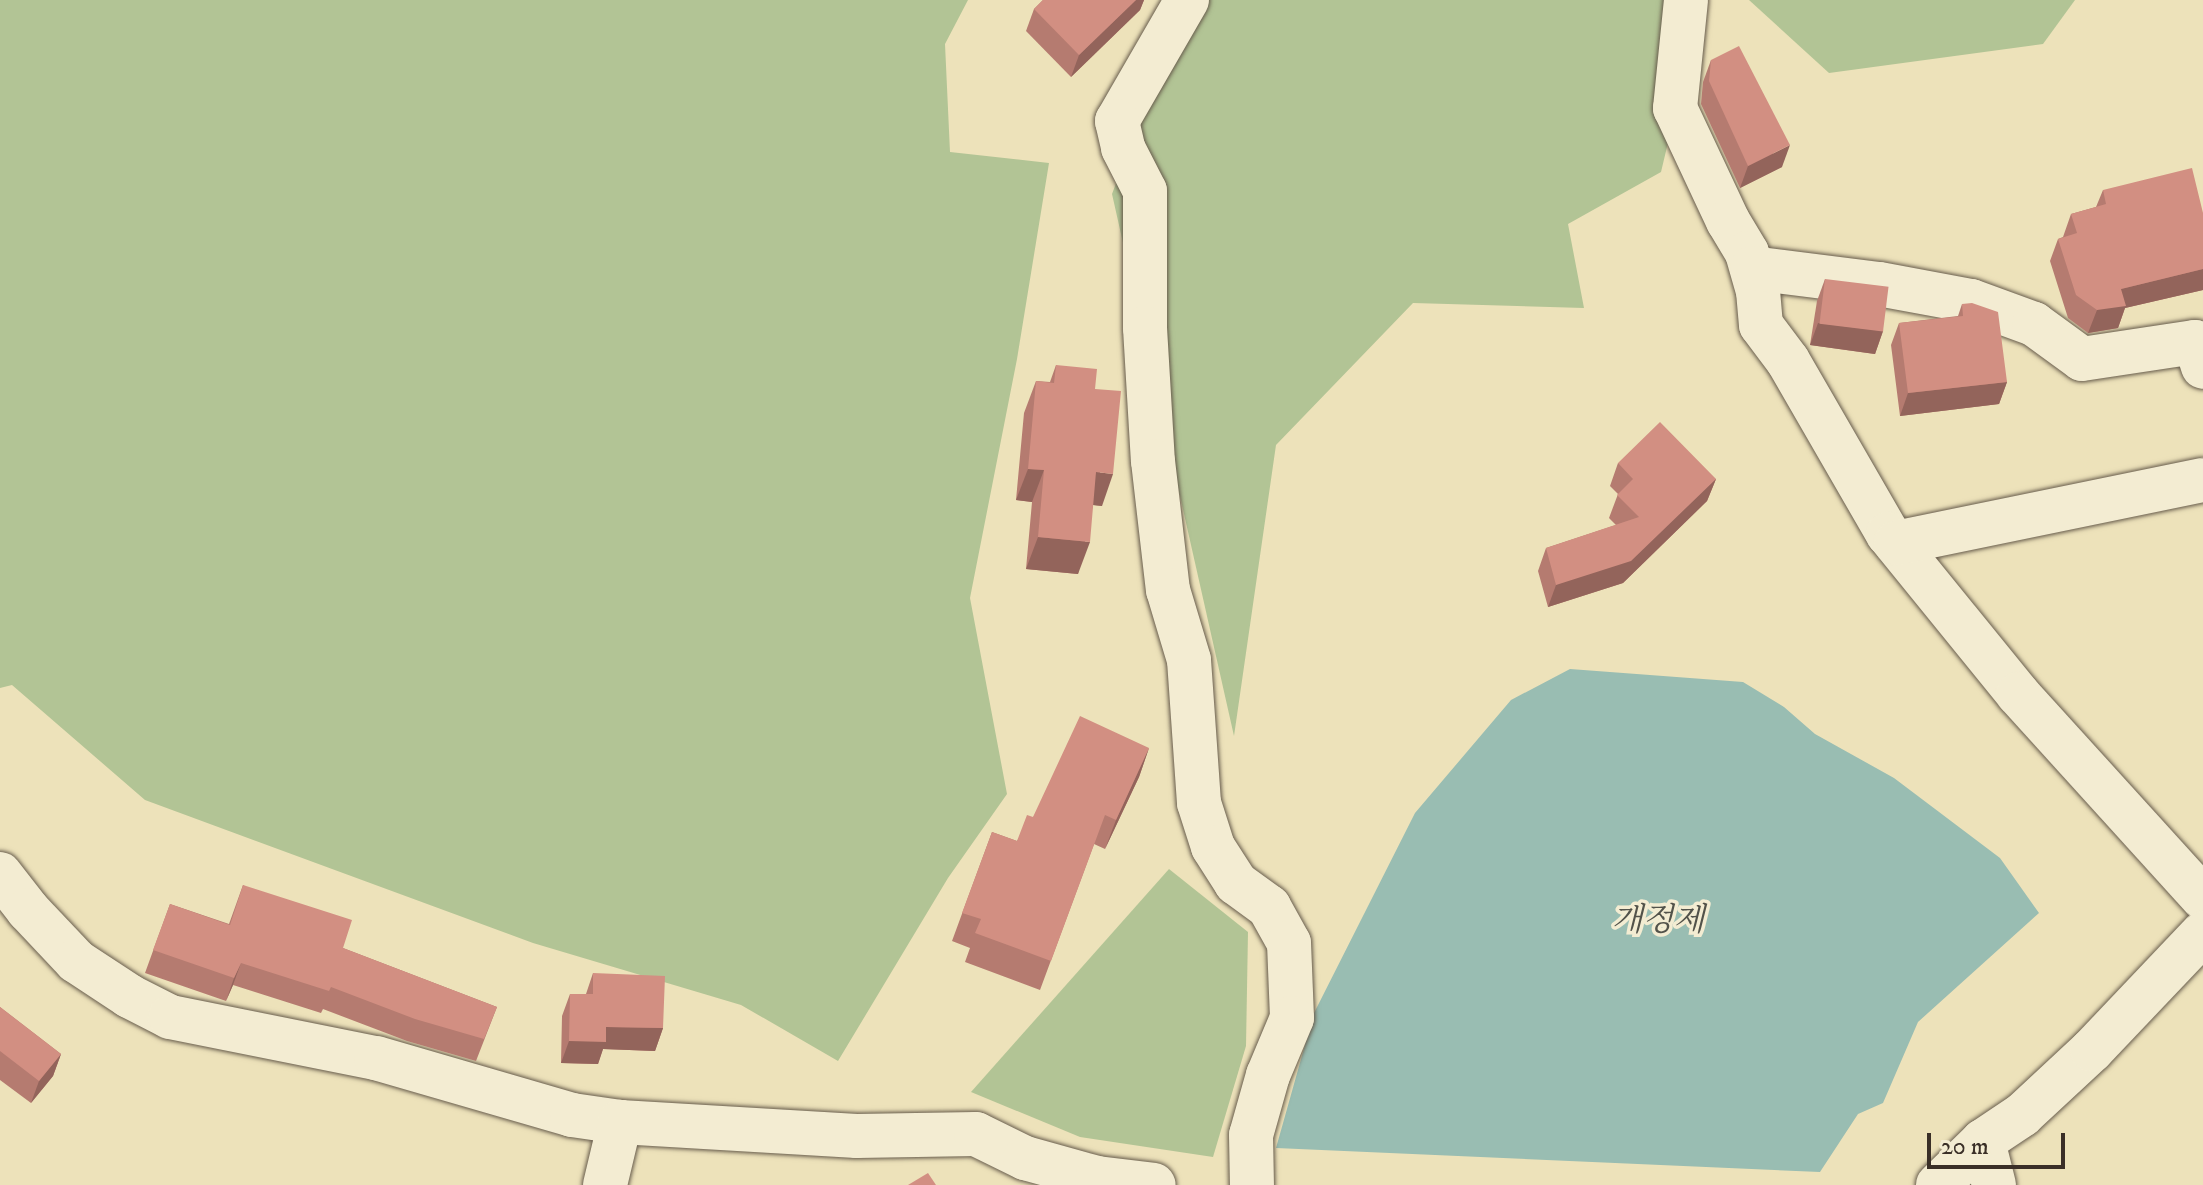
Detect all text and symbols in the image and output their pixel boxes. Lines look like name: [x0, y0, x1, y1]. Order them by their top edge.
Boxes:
water label: 개정제: [1612, 902, 1704, 940]
scale bar: [1931, 1117, 2069, 1167]
text: 20 m: [1941, 1132, 1989, 1162]

